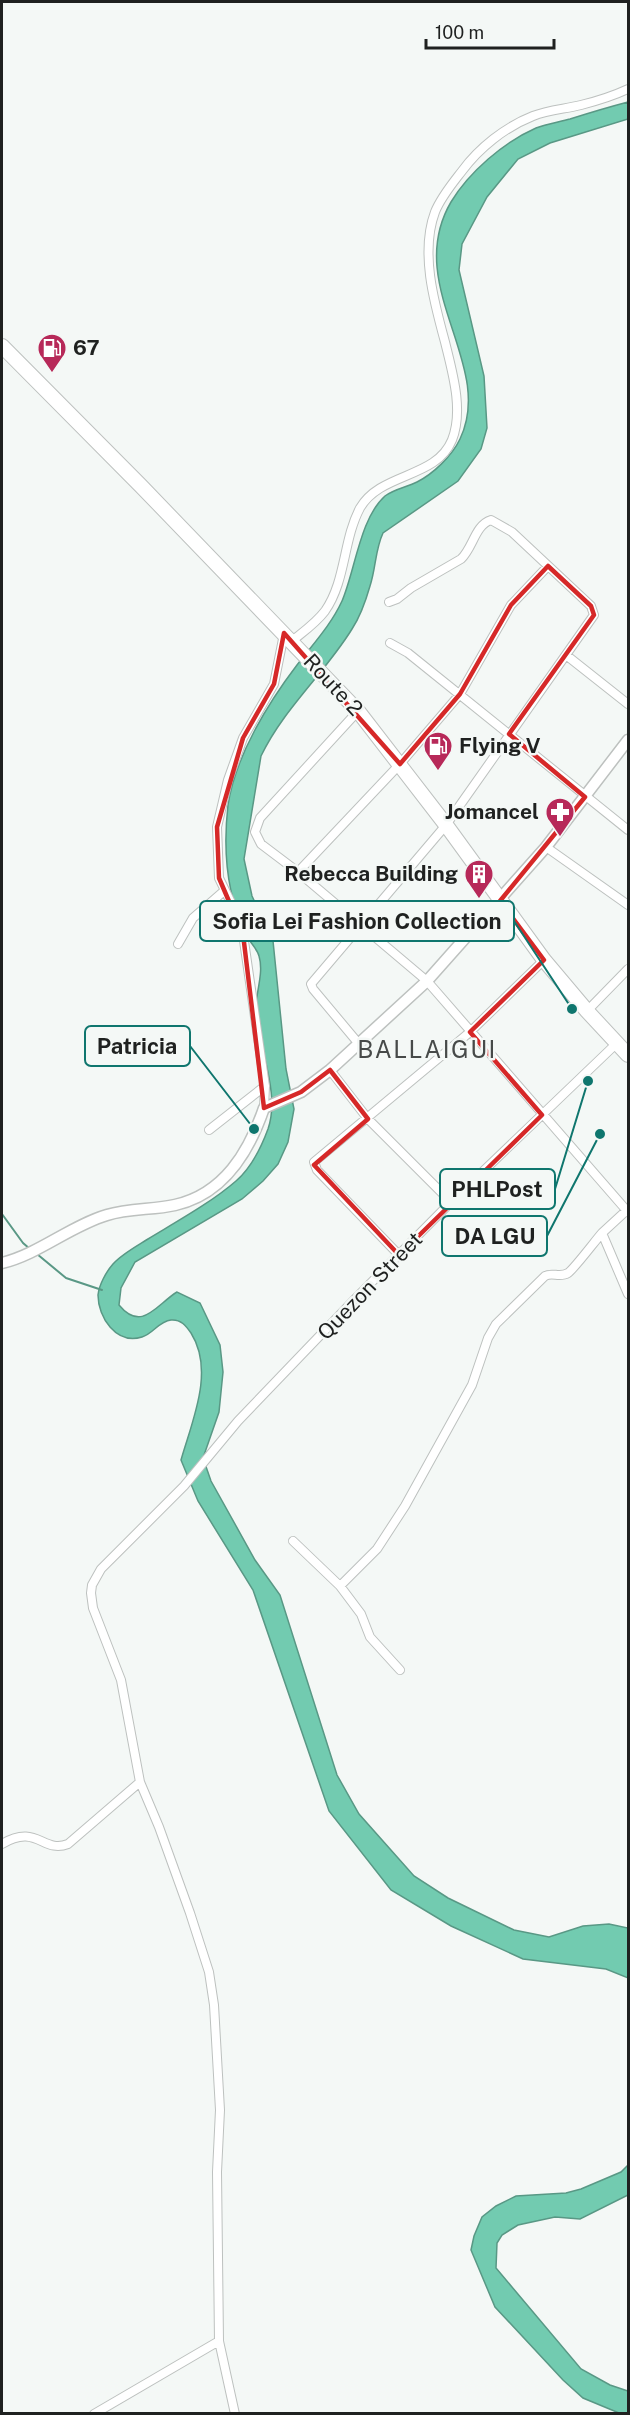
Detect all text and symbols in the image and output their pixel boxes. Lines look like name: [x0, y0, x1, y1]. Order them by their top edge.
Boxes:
scale bar: [426, 12, 554, 50]
text: 100 m: [435, 22, 484, 43]
fuel station icon: 67: [36, 332, 68, 374]
place label: 67: [73, 335, 100, 360]
street label: Route 2: [299, 649, 368, 721]
fuel station icon: Flying V: [422, 730, 454, 772]
place label: Flying V: [459, 733, 541, 758]
pharmacy icon: Jomancel: [544, 796, 576, 838]
place label: Jomancel: [445, 799, 539, 824]
building icon: Rebecca Building: [463, 858, 495, 900]
place label: Rebecca Building: [284, 861, 458, 886]
callout: Sofia Lei Fashion Collection: [200, 901, 514, 941]
text: Sofia Lei Fashion Collection: [212, 908, 502, 934]
callout: Patricia: [85, 1026, 190, 1066]
text: Patricia: [97, 1033, 177, 1059]
district label: BALLAIGUI: [357, 1035, 497, 1063]
callout: PHLPost: [440, 1169, 555, 1209]
text: PHLPost: [451, 1176, 543, 1202]
callout: DA LGU: [442, 1216, 547, 1256]
text: DA LGU: [455, 1223, 535, 1249]
street label: Quezon Street: [312, 1227, 427, 1345]

